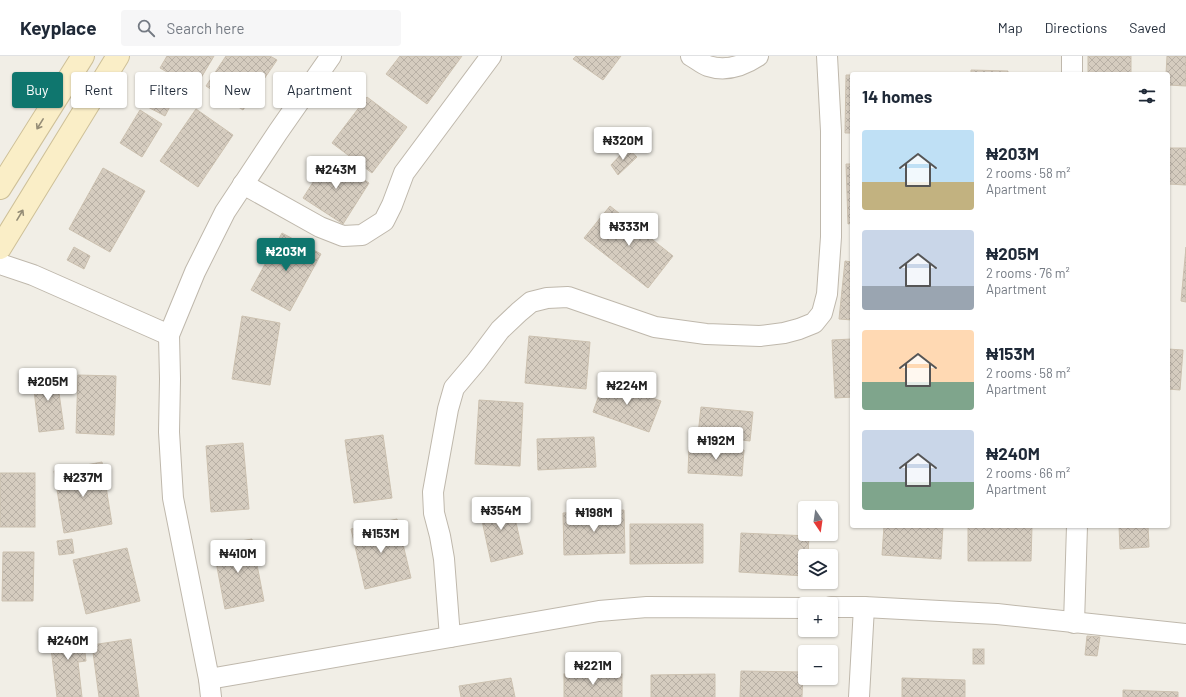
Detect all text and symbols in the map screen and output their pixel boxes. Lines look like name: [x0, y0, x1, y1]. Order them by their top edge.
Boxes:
search box: [121, 10, 401, 46]
text: Keyplace: [20, 16, 97, 39]
icon: search: [135, 17, 157, 39]
text: Search here: [167, 19, 245, 37]
text: Map: [998, 19, 1023, 36]
text: Directions: [1045, 19, 1107, 36]
text: Saved: [1129, 19, 1166, 36]
chip: Buy: [12, 72, 63, 108]
chip: Rent: [71, 72, 127, 108]
chip: Filters: [135, 72, 202, 108]
chip: New: [210, 72, 265, 108]
chip: Apartment: [273, 72, 366, 108]
icon: filters: [1136, 85, 1158, 107]
text: 14 homes: [862, 86, 932, 106]
one-way arrow: [36, 119, 44, 130]
pin: ₦320M: [595, 127, 651, 161]
text: ₦320M: [603, 132, 643, 148]
text: ₦203M: [986, 143, 1039, 163]
icon: home: [894, 146, 942, 194]
pin: ₦243M: [308, 156, 364, 190]
text: ₦243M: [316, 161, 356, 177]
text: 2 rooms · 58 m²: [986, 165, 1070, 181]
text: Apartment: [986, 181, 1047, 197]
one-way arrow: [17, 209, 25, 221]
pin: ₦333M: [601, 213, 657, 247]
text: ₦333M: [609, 218, 649, 234]
pin: ₦203M: [258, 238, 314, 272]
text: ₦203M: [266, 243, 306, 259]
text: ₦205M: [986, 243, 1039, 263]
icon: home: [894, 246, 942, 294]
text: 2 rooms · 76 m²: [986, 265, 1070, 281]
text: Apartment: [986, 281, 1047, 297]
text: ₦153M: [986, 343, 1035, 363]
icon: home: [894, 346, 942, 394]
text: 2 rooms · 58 m²: [986, 365, 1070, 381]
pin: ₦205M: [20, 368, 76, 402]
pin: ₦224M: [599, 372, 655, 406]
text: ₦205M: [28, 373, 68, 389]
text: ₦224M: [606, 377, 648, 393]
text: Apartment: [986, 381, 1047, 397]
pin: ₦192M: [688, 427, 744, 461]
text: ₦192M: [697, 432, 735, 448]
text: ₦240M: [986, 443, 1040, 463]
icon: home: [894, 446, 942, 494]
pin: ₦237M: [55, 464, 111, 498]
text: 2 rooms · 66 m²: [986, 465, 1070, 481]
text: ₦237M: [63, 469, 103, 485]
text: Apartment: [986, 481, 1047, 497]
pin: ₦354M: [473, 497, 529, 531]
pin: ₦198M: [566, 499, 622, 533]
north arrow: [798, 501, 838, 541]
map controls: [798, 501, 838, 685]
text: ₦354M: [481, 502, 521, 518]
text: ₦198M: [575, 504, 613, 520]
pin: ₦153M: [353, 520, 409, 554]
text: ₦153M: [362, 525, 400, 541]
pin: ₦410M: [210, 540, 266, 574]
text: ₦410M: [219, 545, 257, 561]
button: layers: [798, 549, 838, 589]
button: +: [798, 597, 838, 637]
pin: ₦240M: [40, 627, 96, 661]
text: ₦240M: [47, 632, 89, 648]
button: −: [798, 645, 838, 685]
pin: ₦221M: [565, 652, 621, 686]
text: ₦221M: [574, 657, 612, 673]

